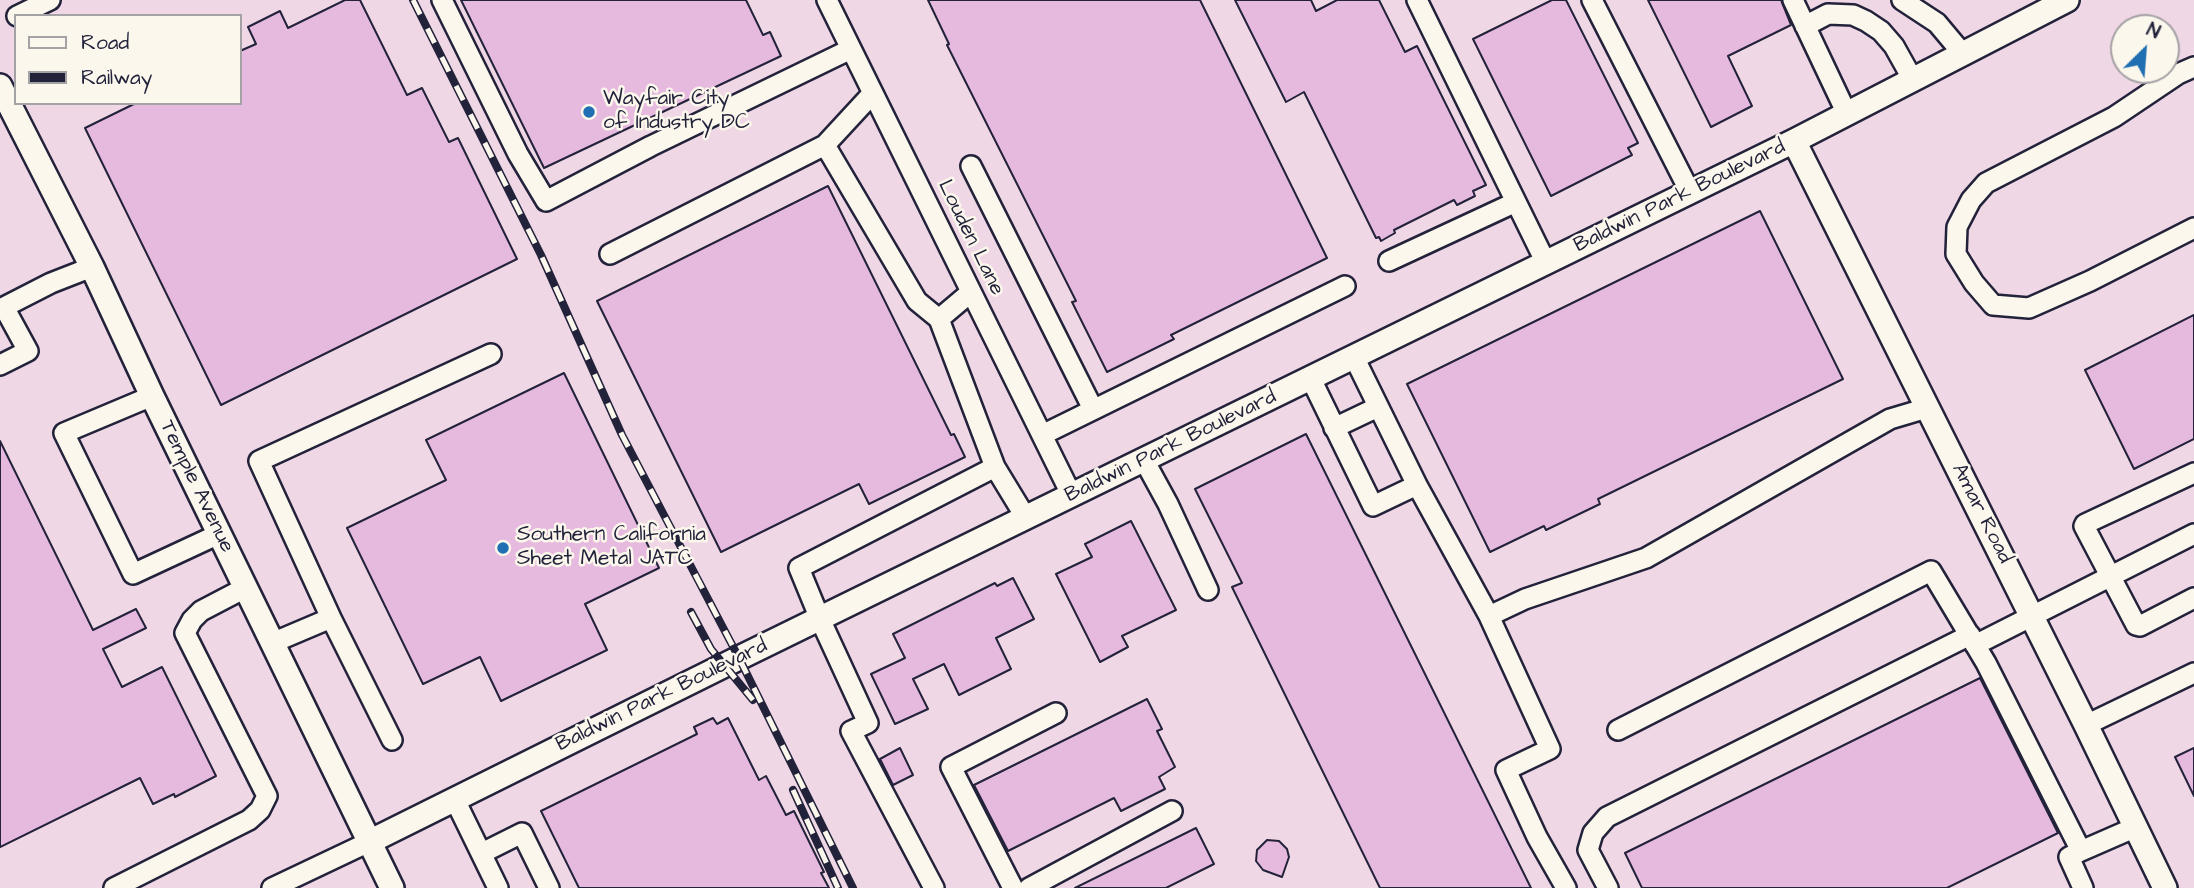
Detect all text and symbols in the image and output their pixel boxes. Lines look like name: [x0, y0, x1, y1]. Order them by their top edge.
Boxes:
legend: [14, 14, 242, 105]
north arrow: [2110, 14, 2180, 84]
text: N: [2142, 17, 2164, 46]
text: Road: [81, 28, 129, 57]
text: Railway: [81, 63, 152, 92]
place label: Wayfair City of Industry DC: [603, 87, 750, 137]
marker: Wayfair City of Industry DC: [581, 104, 597, 120]
street label: Baldwin Park Boulevard: [1570, 135, 1790, 259]
street label: Louden Lane: [931, 176, 1009, 300]
street label: Baldwin Park Boulevard: [1061, 385, 1281, 509]
street label: Temple Avenue: [153, 417, 239, 557]
street label: Amar Road: [1945, 460, 2017, 568]
place label: Southern California Sheet Metal JATC: [517, 523, 706, 573]
marker: Southern California Sheet Metal JATC: [495, 540, 511, 556]
street label: Baldwin Park Boulevard: [552, 634, 772, 758]

